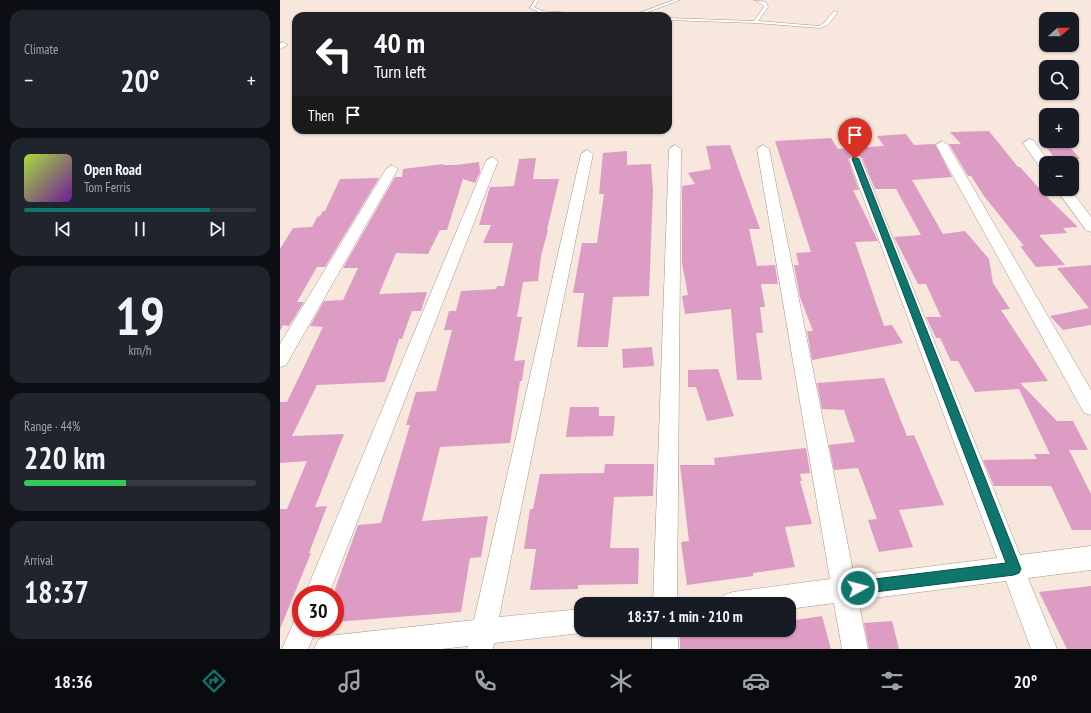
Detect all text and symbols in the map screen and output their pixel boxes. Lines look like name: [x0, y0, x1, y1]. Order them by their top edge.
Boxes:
north arrow: [1039, 12, 1079, 52]
map controls: [1039, 12, 1079, 196]
text: 40 m: [374, 24, 425, 61]
icon: left: [308, 28, 360, 80]
text: Climate: [24, 41, 58, 58]
text: Turn left: [374, 60, 426, 83]
button: search: [1039, 60, 1079, 100]
text: 20°: [120, 61, 160, 100]
text: −: [24, 66, 33, 94]
text: +: [247, 66, 256, 94]
icon: arrive: [342, 104, 364, 126]
text: Then: [308, 106, 334, 125]
button: +: [1039, 108, 1079, 148]
pin: [838, 118, 872, 159]
icon: arrive: [844, 124, 866, 146]
button: −: [1039, 156, 1079, 196]
text: Open Road: [84, 160, 142, 179]
text: Tom Ferris: [84, 179, 130, 196]
icon: previous: [52, 218, 74, 240]
icon: pause: [129, 218, 151, 240]
icon: next: [206, 218, 228, 240]
text: 19: [115, 282, 165, 349]
text: km/h: [128, 342, 152, 359]
text: Range · 44%: [24, 418, 80, 435]
text: 220 km: [24, 438, 105, 477]
text: Arrival: [24, 552, 53, 569]
position arrow: [837, 567, 879, 609]
text: 18:37: [24, 572, 89, 611]
speed limit sign: 30: [292, 585, 344, 637]
text: 18:37 · 1 min · 210 m: [627, 607, 743, 626]
icon: directions: [200, 667, 228, 695]
icon: music: [336, 667, 364, 695]
icon: phone: [471, 667, 499, 695]
icon: climate: [607, 667, 635, 695]
icon: car: [742, 667, 770, 695]
icon: filters: [878, 667, 906, 695]
text: 18:36: [54, 670, 93, 693]
text: 20°: [1013, 670, 1037, 693]

